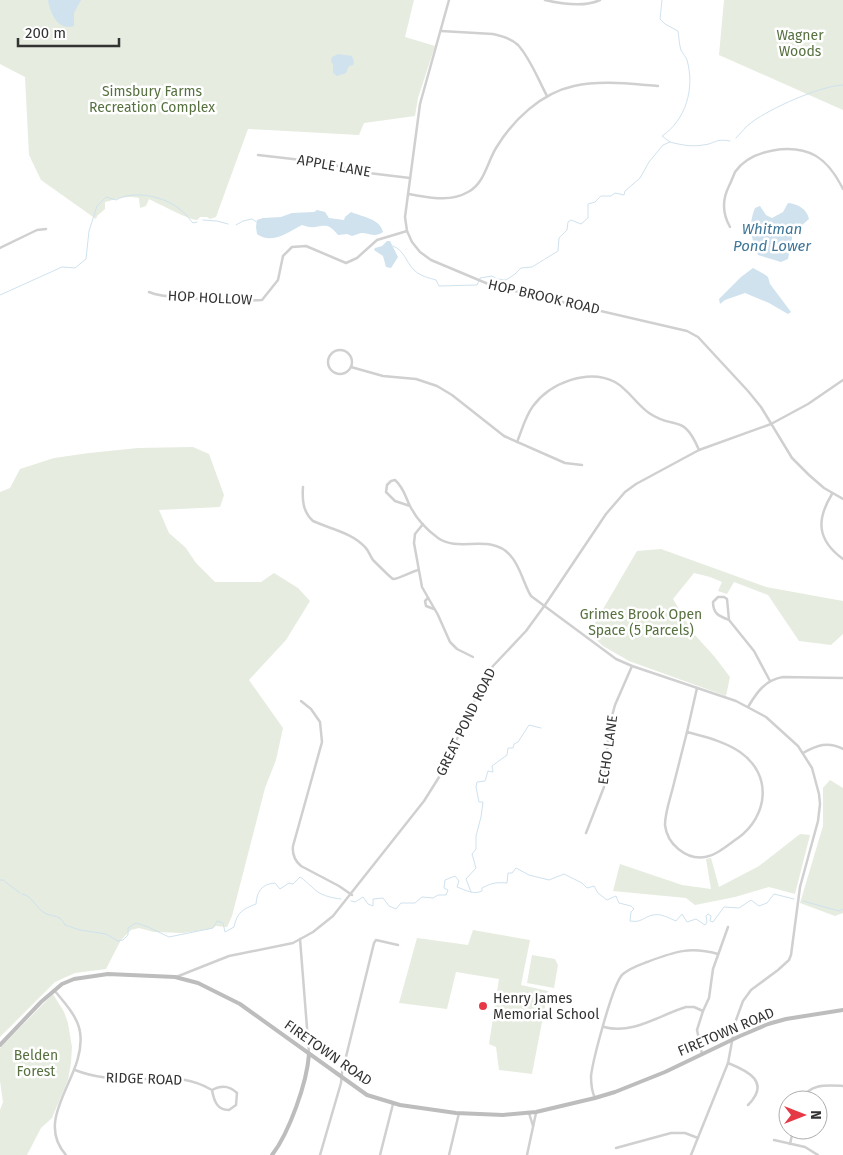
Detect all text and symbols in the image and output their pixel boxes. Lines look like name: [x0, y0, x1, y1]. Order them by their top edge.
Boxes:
scale bar: [18, 15, 119, 47]
text: 200 m: [25, 24, 66, 42]
park label: Wagner Woods: [776, 27, 824, 60]
park label: Simsbury Farms Recreation Complex: [89, 83, 215, 116]
street label: APPLE LANE: [296, 151, 372, 181]
water label: Whitman Pond Lower: [733, 220, 812, 255]
street label: HOP BROOK ROAD: [486, 276, 602, 318]
street label: HOP HOLLOW: [167, 287, 253, 309]
park label: Grimes Brook Open Space (5 Parcels): [580, 606, 702, 639]
street label: GREAT POND ROAD: [432, 665, 500, 779]
street label: ECHO LANE: [595, 714, 621, 786]
place label: Henry James Memorial School: [493, 990, 599, 1023]
marker: Henry James Memorial School: [477, 1000, 489, 1012]
street label: FIRETOWN ROAD: [675, 1004, 777, 1060]
street label: FIRETOWN ROAD: [281, 1016, 375, 1090]
park label: Belden Forest: [14, 1047, 58, 1080]
street label: RIDGE ROAD: [105, 1069, 183, 1089]
north arrow: [778, 1090, 828, 1140]
text: N: [807, 1110, 824, 1120]

